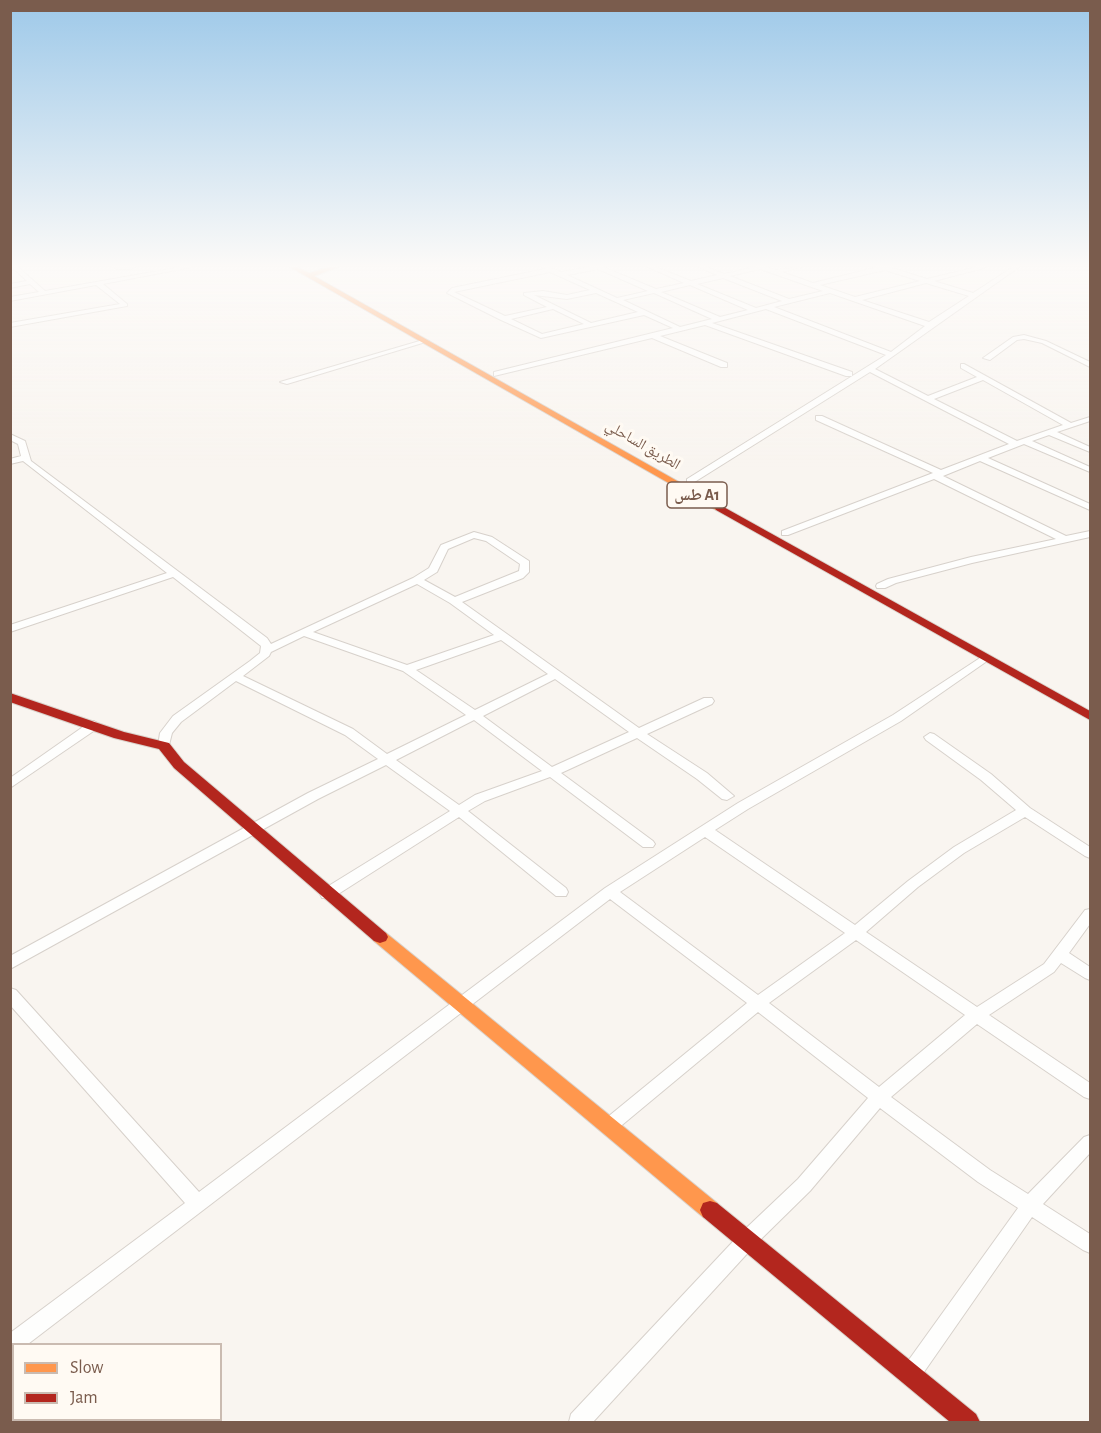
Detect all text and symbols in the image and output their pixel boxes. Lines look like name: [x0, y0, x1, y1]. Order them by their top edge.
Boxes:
street label: الطريق الساحلي: [602, 416, 684, 474]
road number: طس A1: [667, 482, 727, 508]
legend: [12, 1343, 222, 1421]
text: Slow: [70, 1359, 103, 1377]
text: Jam: [70, 1389, 98, 1407]

